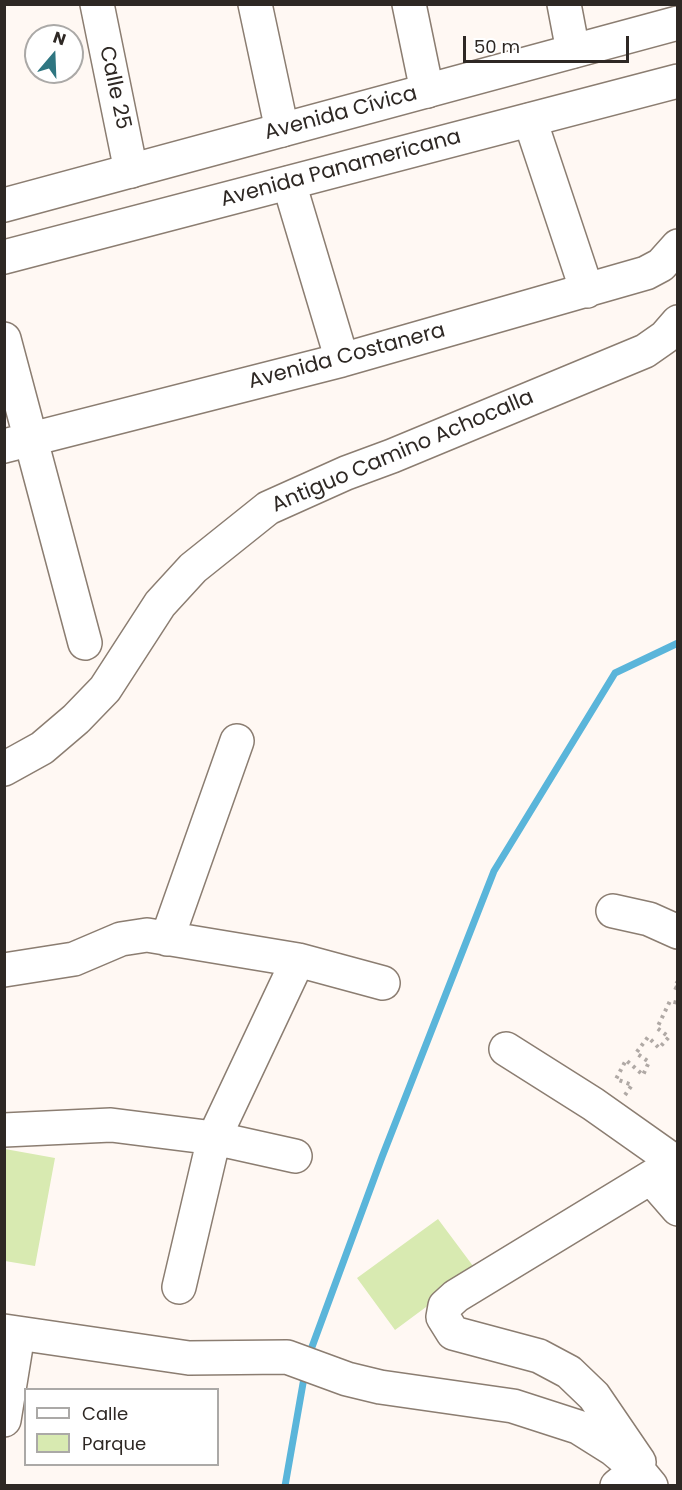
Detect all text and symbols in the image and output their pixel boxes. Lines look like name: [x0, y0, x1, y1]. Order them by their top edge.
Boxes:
north arrow: [24, 24, 84, 84]
scale bar: [466, 24, 632, 62]
text: N: [50, 26, 69, 51]
text: 50 m: [474, 34, 520, 59]
street label: Calle 25: [93, 44, 135, 132]
street label: Avenida Cívica: [262, 82, 420, 146]
street label: Avenida Panamericana: [218, 125, 464, 213]
street label: Avenida Costanera: [246, 319, 448, 395]
street label: Antiguo Camino Achocalla: [268, 385, 538, 519]
legend: [24, 1388, 219, 1466]
text: Calle: [82, 1401, 128, 1426]
text: Parque: [82, 1431, 146, 1456]

